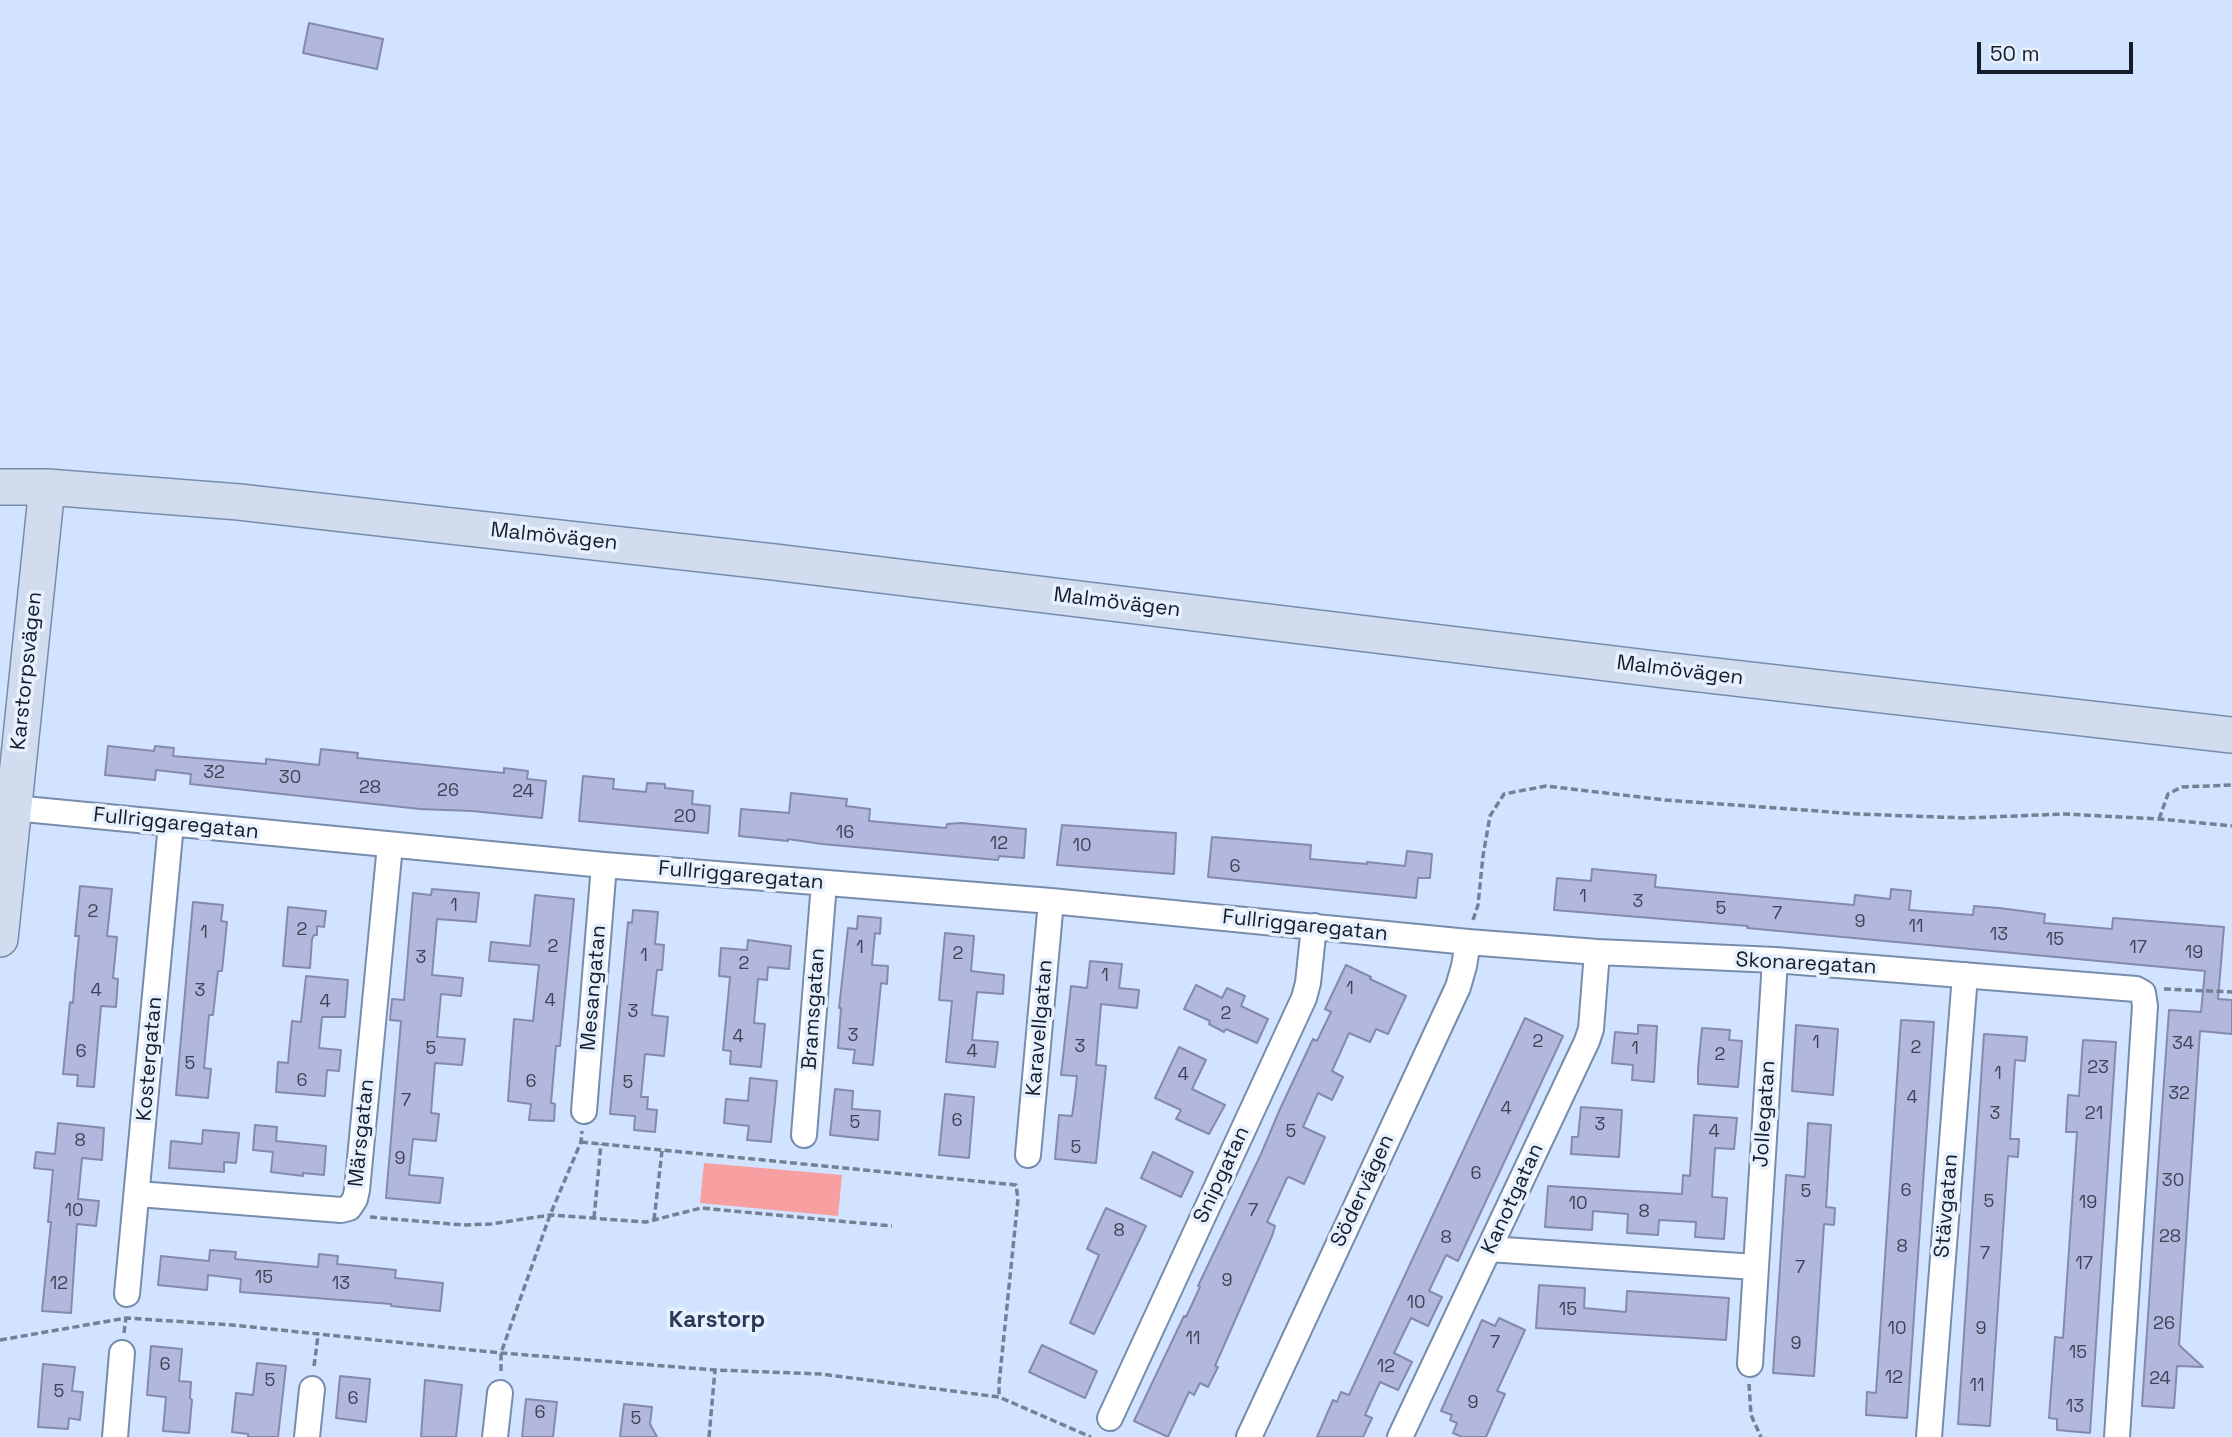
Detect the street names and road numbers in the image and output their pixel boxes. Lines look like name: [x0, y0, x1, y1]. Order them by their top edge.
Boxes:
street label: Malmövägen: [489, 518, 619, 556]
street label: Malmövägen: [1052, 583, 1182, 623]
street label: Karstorpsvägen: [6, 590, 48, 752]
street label: Malmövägen: [1615, 651, 1745, 691]
street label: Fullriggaregatan: [92, 803, 260, 845]
street label: Fullriggaregatan: [657, 856, 825, 896]
street label: Fullriggaregatan: [1221, 905, 1389, 947]
street label: Mesangatan: [576, 924, 612, 1052]
street label: Bramsgatan: [797, 947, 831, 1071]
street label: Skonaregatan: [1735, 948, 1877, 980]
street label: Karavellgatan: [1021, 959, 1059, 1097]
street label: Kostergatan: [132, 996, 168, 1122]
street label: Jollegatan: [1749, 1060, 1781, 1168]
street label: Märsgatan: [344, 1078, 380, 1188]
street label: Snipgatan: [1189, 1123, 1255, 1227]
street label: Södervägen: [1326, 1131, 1400, 1251]
street label: Kanotgatan: [1476, 1140, 1550, 1258]
street label: Stävgatan: [1930, 1153, 1964, 1259]

